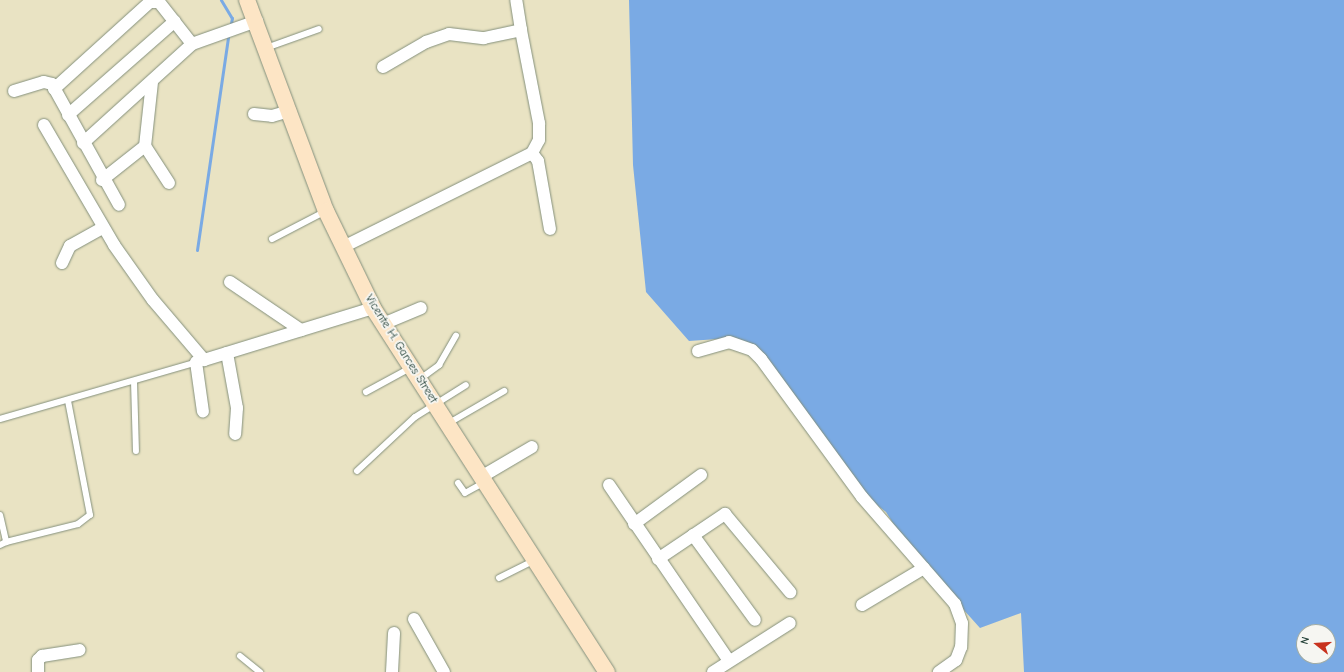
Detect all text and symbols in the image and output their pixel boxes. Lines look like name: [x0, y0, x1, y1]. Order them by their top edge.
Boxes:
street label: Vicente H. Garces Street: [362, 292, 440, 406]
north arrow: [1296, 624, 1336, 664]
text: N: [1298, 635, 1312, 646]

